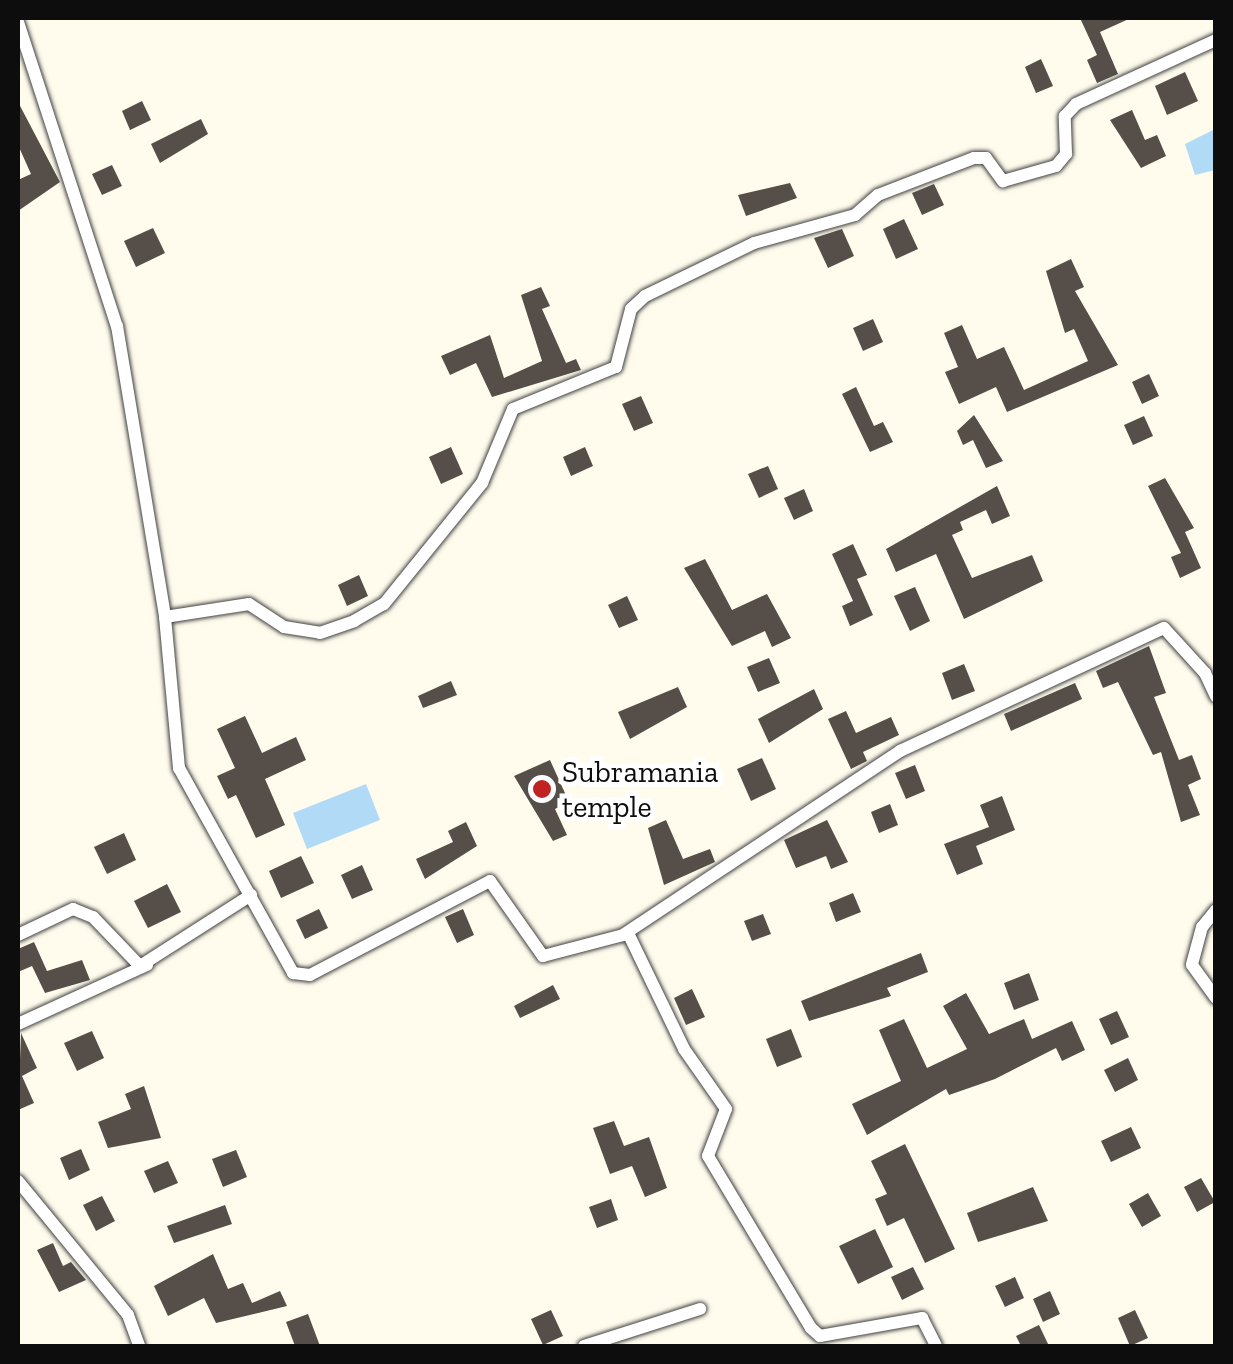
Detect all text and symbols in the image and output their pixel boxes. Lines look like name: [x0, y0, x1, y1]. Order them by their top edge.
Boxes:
place label: Subramania temple: [562, 754, 718, 824]
marker: Subramania temple: [531, 778, 553, 800]

